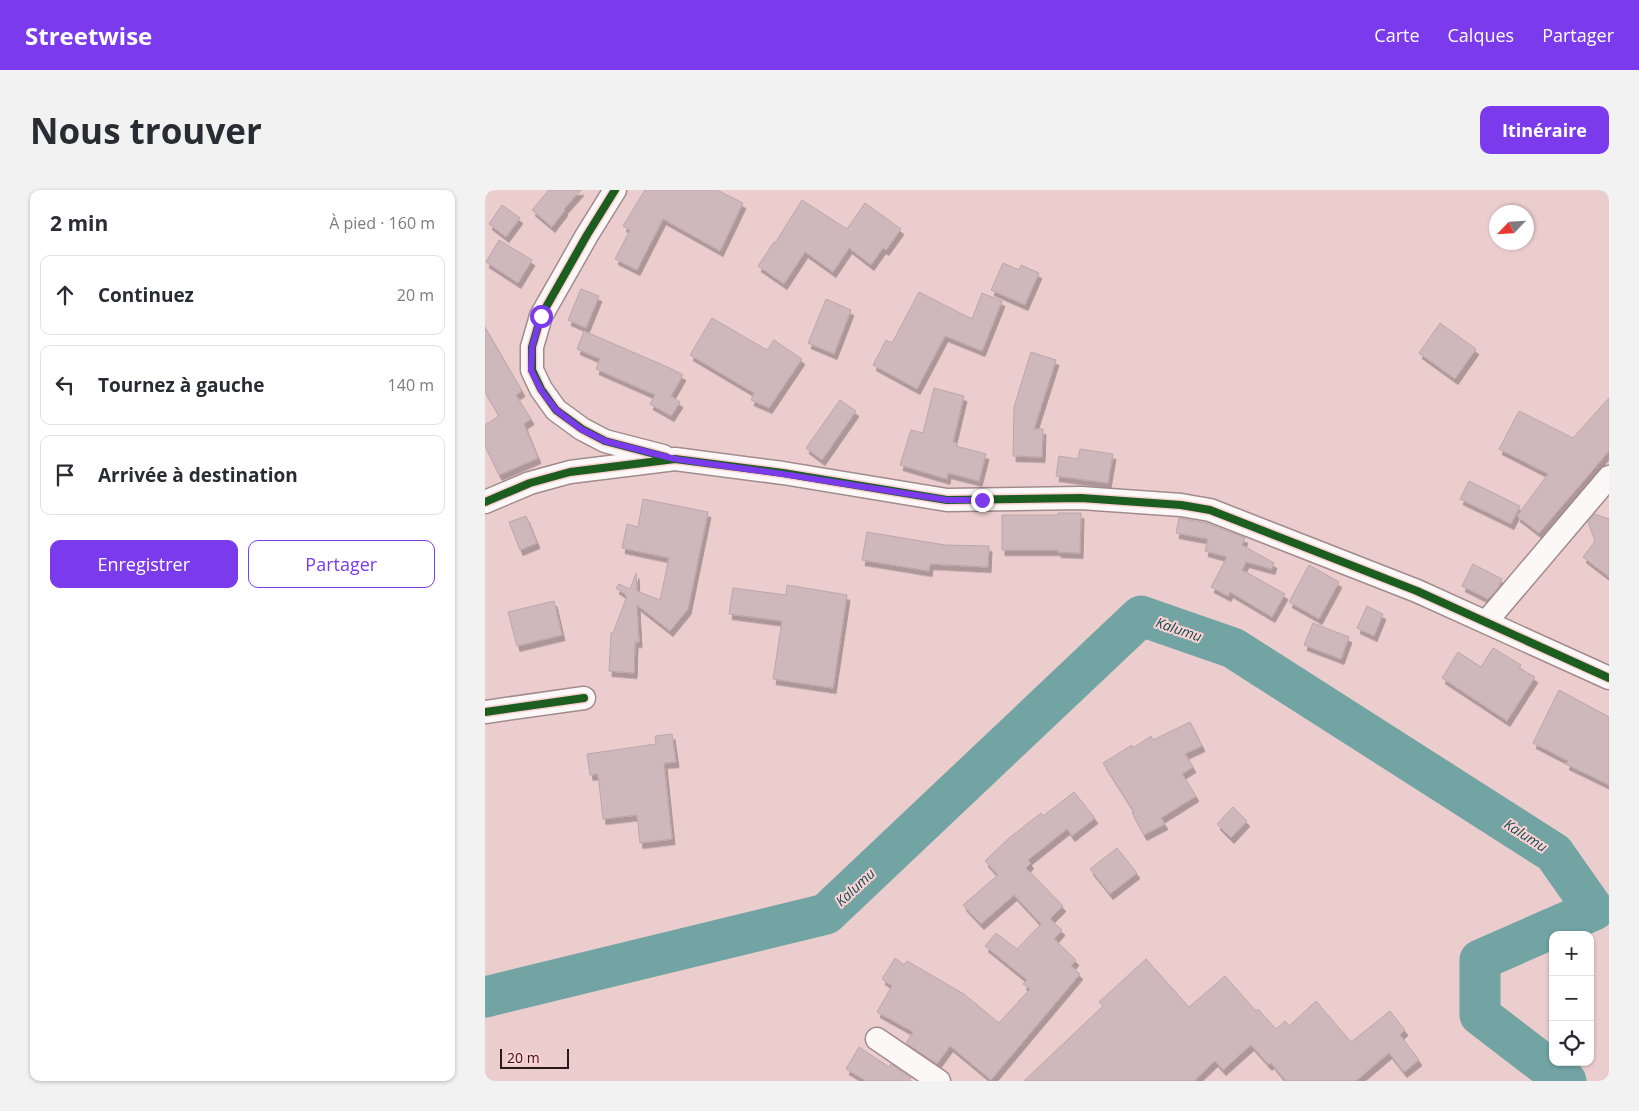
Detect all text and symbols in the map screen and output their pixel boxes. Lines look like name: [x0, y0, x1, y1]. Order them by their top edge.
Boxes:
text: Streetwise: [25, 19, 152, 52]
text: Carte: [1374, 23, 1420, 47]
text: Calques: [1448, 23, 1514, 47]
text: Partager: [1542, 23, 1614, 47]
button: Itinéraire: [1480, 106, 1609, 154]
text: Nous trouver: [30, 107, 262, 154]
north arrow: [1489, 205, 1534, 250]
text: 2 min: [50, 209, 108, 237]
text: À pied · 160 m: [329, 212, 435, 234]
icon: ahead: [51, 281, 79, 309]
text: Continuez: [98, 282, 194, 308]
text: 20 m: [397, 284, 434, 306]
route start: [530, 305, 553, 328]
icon: left: [51, 371, 79, 399]
text: Tournez à gauche: [98, 372, 264, 398]
text: 140 m: [388, 374, 434, 396]
icon: arrive: [51, 461, 79, 489]
text: Arrivée à destination: [98, 462, 298, 488]
route end: [971, 489, 994, 512]
button: Enregistrer: [50, 540, 238, 588]
button: Partager: [248, 540, 435, 588]
water label: Kalumu: [1153, 612, 1205, 646]
water label: Kalumu: [1501, 814, 1551, 856]
water label: Kalumu: [831, 864, 879, 910]
map controls: [1549, 931, 1594, 1066]
button: +: [1549, 931, 1594, 976]
button: −: [1549, 976, 1594, 1021]
button: locate: [1549, 1021, 1594, 1066]
scale bar: [500, 1046, 569, 1069]
text: 20 m: [507, 1048, 540, 1067]

